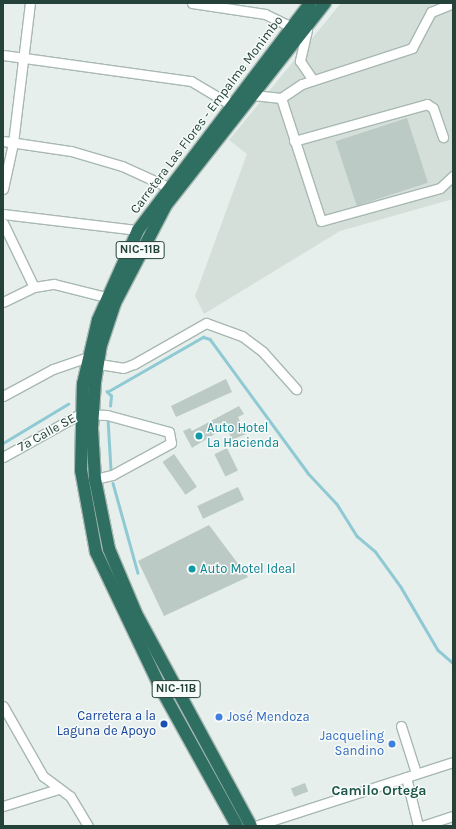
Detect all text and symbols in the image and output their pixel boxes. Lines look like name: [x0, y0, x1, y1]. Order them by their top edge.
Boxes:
street label: Carretera Las Flores - Empalme Monimbo: [127, 13, 287, 217]
road number: NIC-11B: [115, 240, 165, 260]
street label: 7a Calle SE: [15, 411, 79, 455]
place label: Auto Hotel La Hacienda: [207, 421, 279, 452]
marker: Auto Hotel La Hacienda: [194, 431, 204, 441]
place label: Auto Motel Ideal: [200, 561, 296, 577]
marker: Auto Motel Ideal: [187, 564, 197, 574]
road number: NIC-11B: [151, 679, 201, 699]
place label: Carretera a la Laguna de Apoyo: [57, 709, 156, 740]
place label: José Mendoza: [227, 709, 310, 725]
marker: José Mendoza: [214, 712, 224, 722]
marker: Carretera a la Laguna de Apoyo: [159, 719, 169, 729]
place label: Jacqueling Sandino: [320, 729, 384, 760]
marker: Jacqueling Sandino: [387, 739, 397, 749]
district label: Camilo Ortega: [332, 783, 426, 799]

